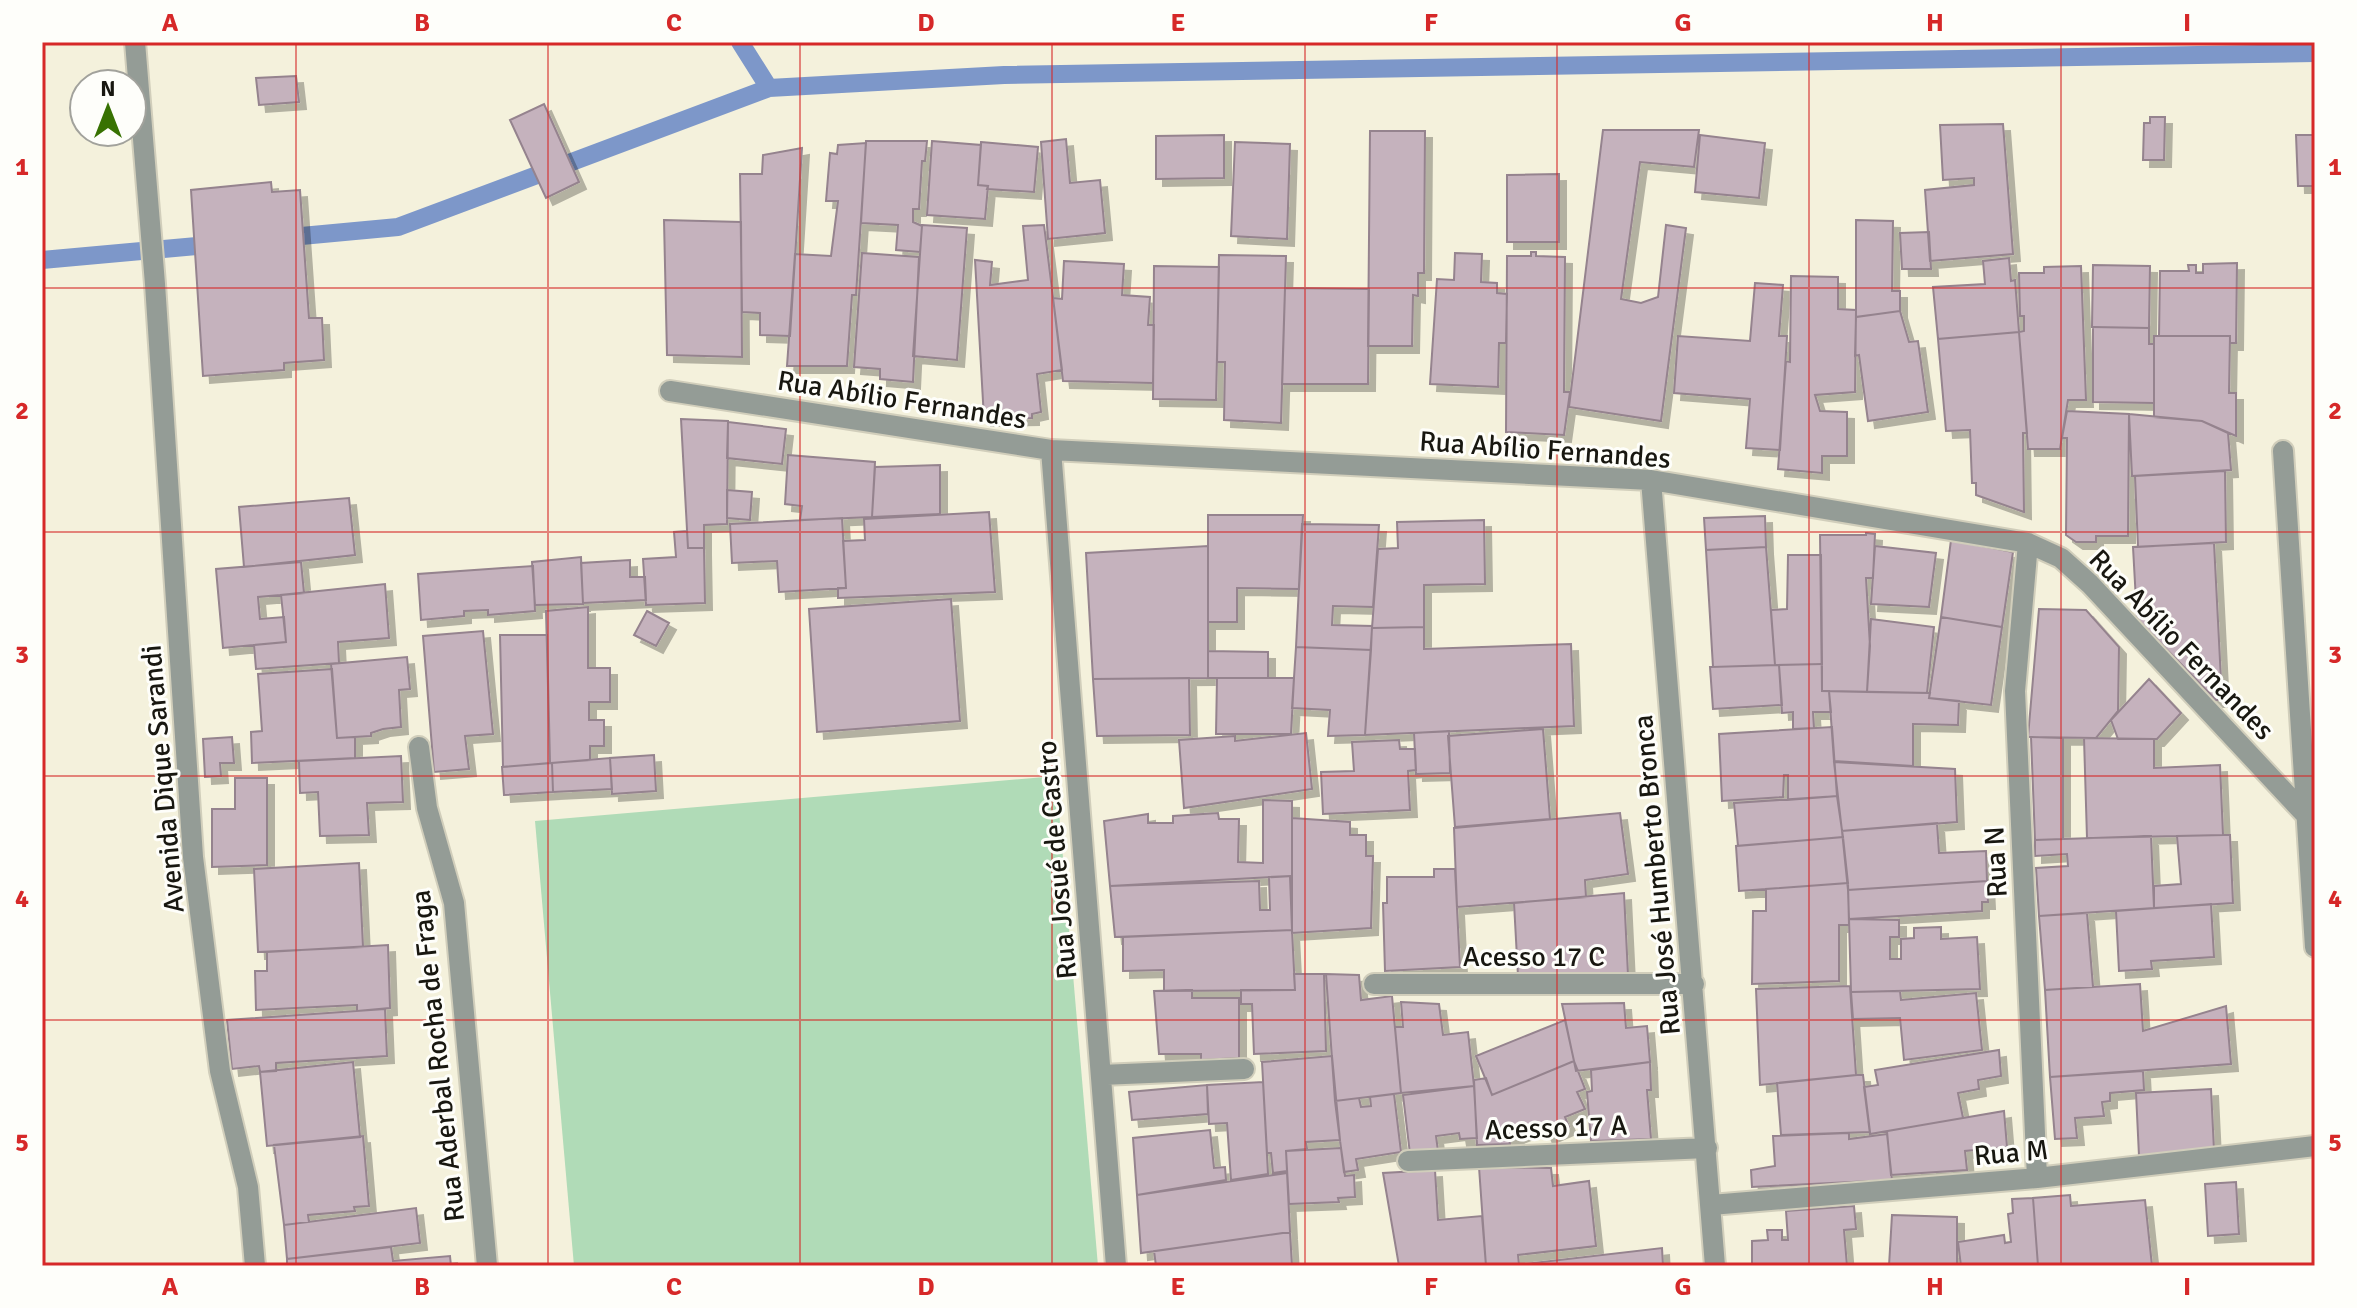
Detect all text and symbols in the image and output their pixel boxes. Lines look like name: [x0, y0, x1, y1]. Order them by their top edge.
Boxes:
text: A: [162, 7, 179, 39]
text: B: [414, 7, 430, 39]
text: C: [666, 7, 682, 39]
text: D: [917, 7, 935, 39]
text: E: [1171, 7, 1185, 39]
text: F: [1424, 7, 1438, 39]
text: G: [1674, 7, 1692, 39]
text: H: [1926, 7, 1944, 39]
text: I: [2183, 7, 2191, 39]
north arrow: [68, 68, 148, 148]
text: N: [100, 75, 116, 102]
text: 1: [15, 151, 29, 183]
text: 1: [2328, 151, 2342, 183]
street label: Rua Abílio Fernandes: [775, 364, 1029, 436]
text: 2: [15, 395, 29, 427]
text: 2: [2328, 395, 2342, 427]
street label: Rua Abílio Fernandes: [1418, 424, 1672, 476]
street label: Rua Abílio Fernandes: [2082, 542, 2281, 747]
text: 3: [15, 639, 29, 671]
text: 3: [2328, 639, 2342, 671]
street label: Avenida Dique Sarandi: [134, 644, 192, 914]
street label: Rua José Humberto Bronca: [1626, 713, 1688, 1036]
street label: Rua Josué de Castro: [1030, 739, 1084, 980]
street label: Rua N: [1977, 826, 2015, 898]
text: 4: [15, 883, 29, 915]
text: 4: [2328, 883, 2342, 915]
street label: Rua Aderbal Rocha de Fraga: [404, 888, 472, 1223]
street label: Acesso 17 C: [1463, 940, 1605, 974]
street label: Acesso 17 A: [1484, 1109, 1628, 1147]
text: 5: [15, 1127, 29, 1159]
text: 5: [2328, 1127, 2342, 1159]
street label: Rua M: [1972, 1133, 2050, 1173]
text: A: [162, 1271, 179, 1303]
text: B: [414, 1271, 430, 1303]
text: C: [666, 1271, 682, 1303]
text: D: [917, 1271, 935, 1303]
text: E: [1171, 1271, 1185, 1303]
text: F: [1424, 1271, 1438, 1303]
text: G: [1674, 1271, 1692, 1303]
text: H: [1926, 1271, 1944, 1303]
text: I: [2183, 1271, 2191, 1303]

